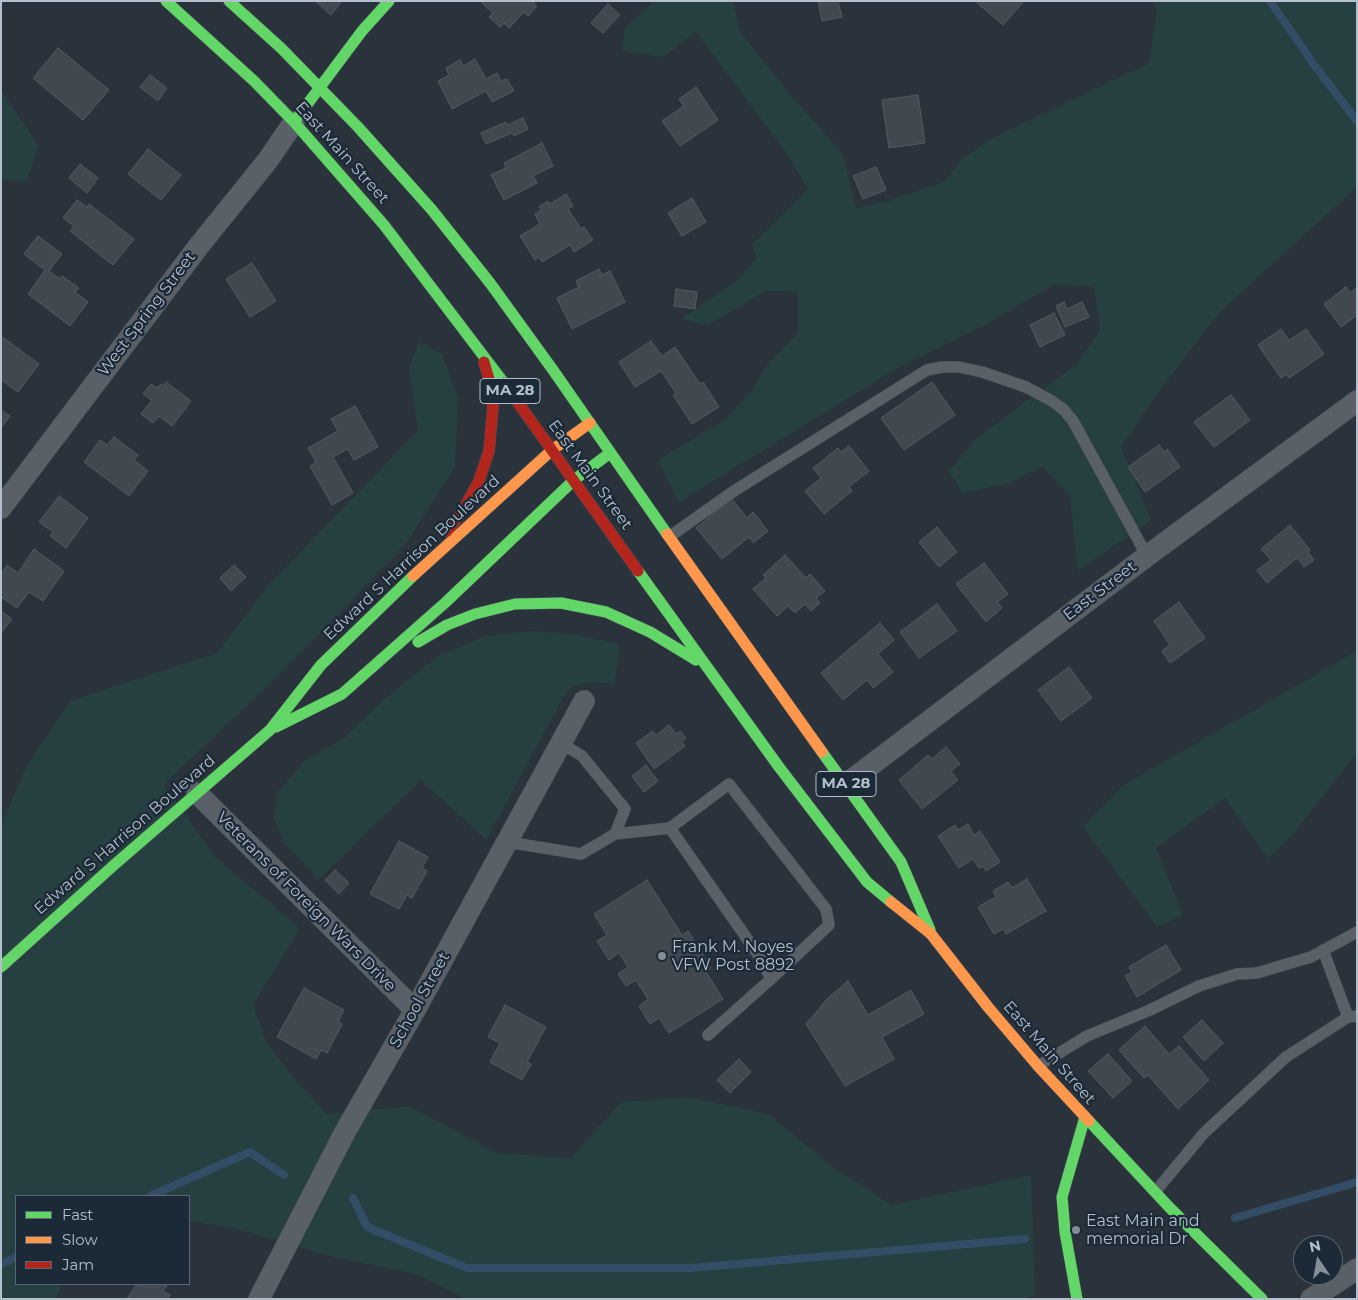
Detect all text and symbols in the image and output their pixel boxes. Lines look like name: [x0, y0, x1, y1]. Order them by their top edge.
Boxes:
street label: East Main Street: [291, 98, 393, 208]
street label: West Spring Street: [94, 248, 200, 380]
road number: MA 28: [480, 378, 540, 404]
street label: East Main Street: [544, 416, 636, 534]
street label: Edward S Harrison Boulevard: [320, 471, 504, 645]
street label: East Street: [1060, 557, 1140, 625]
street label: Edward S Harrison Boulevard: [31, 751, 219, 919]
road number: MA 28: [816, 772, 876, 796]
street label: Veterans of Foreign Wars Drive: [212, 808, 400, 996]
place label: Frank M. Noyes VFW Post 8892: [672, 937, 794, 975]
street label: School Street: [386, 949, 454, 1051]
marker: Frank M. Noyes VFW Post 8892: [656, 950, 668, 962]
street label: East Main Street: [999, 997, 1099, 1109]
legend: [15, 1195, 190, 1285]
text: Fast: [62, 1205, 93, 1224]
place label: East Main and memorial Dr: [1086, 1211, 1200, 1249]
marker: East Main and memorial Dr: [1070, 1224, 1082, 1236]
text: Slow: [62, 1230, 98, 1249]
north arrow: [1293, 1235, 1343, 1285]
text: N: [1308, 1236, 1322, 1256]
text: Jam: [62, 1255, 94, 1274]

